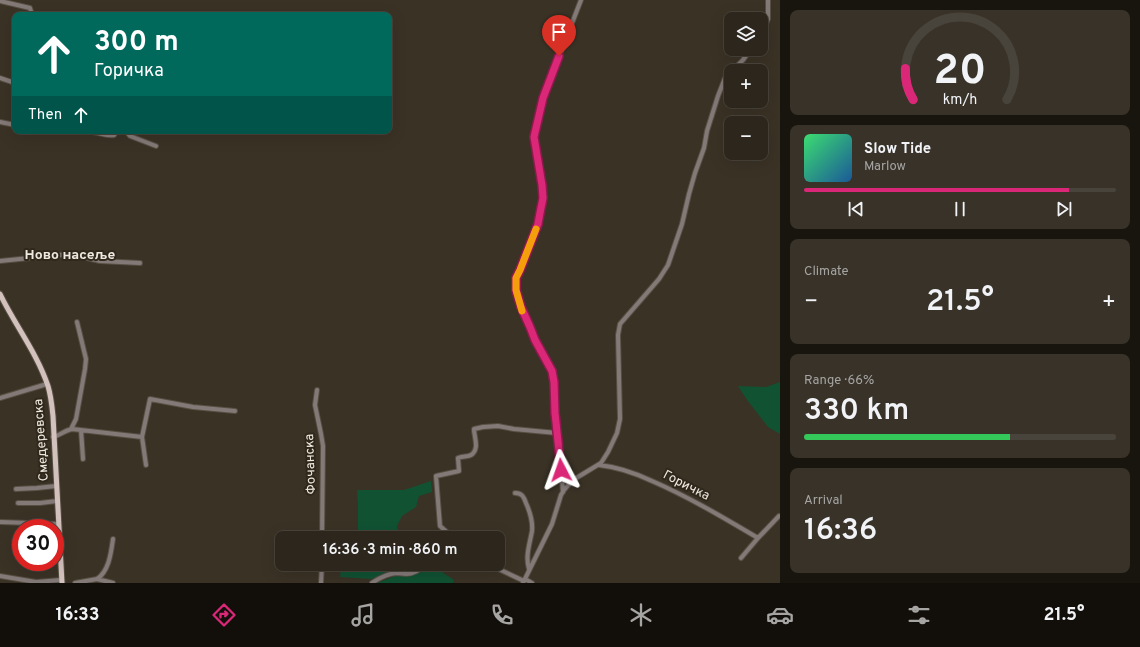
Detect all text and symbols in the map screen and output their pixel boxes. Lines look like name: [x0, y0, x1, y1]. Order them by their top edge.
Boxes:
map controls: [724, 12, 768, 160]
button: layers: [724, 12, 768, 56]
pin: [542, 15, 576, 56]
icon: arrive: [548, 21, 570, 43]
text: 300 m: [94, 25, 179, 61]
icon: ahead: [28, 28, 80, 80]
text: 20: [934, 46, 986, 99]
text: Горичка: [94, 60, 164, 83]
button: +: [724, 64, 768, 108]
text: km/h: [943, 91, 977, 109]
icon: ahead: [70, 104, 92, 126]
text: Then: [28, 106, 62, 125]
button: −: [724, 116, 768, 160]
text: Slow Tide: [864, 140, 931, 159]
text: Marlow: [864, 159, 906, 175]
icon: previous: [845, 198, 867, 220]
icon: pause: [949, 198, 971, 220]
icon: next: [1053, 198, 1075, 220]
district label: Ново насеље: [25, 247, 116, 264]
text: Climate: [804, 264, 849, 280]
text: 21.5°: [926, 284, 994, 321]
text: −: [804, 289, 818, 316]
text: +: [1102, 289, 1116, 316]
text: Range · 66%: [804, 373, 874, 389]
text: 330 km: [804, 393, 909, 430]
street label: Смедеревска: [31, 398, 53, 482]
street label: Фочанска: [302, 433, 320, 495]
position arrow: [540, 449, 582, 491]
street label: Горичка: [660, 467, 712, 505]
text: Arrival: [804, 493, 843, 509]
text: 16:36: [804, 513, 877, 550]
speed limit sign: 30: [12, 519, 64, 571]
text: 16:36 · 3 min · 860 m: [323, 541, 457, 560]
icon: directions: [210, 601, 238, 629]
icon: music: [349, 601, 377, 629]
icon: phone: [488, 601, 516, 629]
icon: climate: [627, 601, 655, 629]
icon: car: [766, 601, 794, 629]
icon: filters: [905, 601, 933, 629]
text: 16:33: [55, 604, 100, 627]
text: 21.5°: [1043, 604, 1085, 627]

